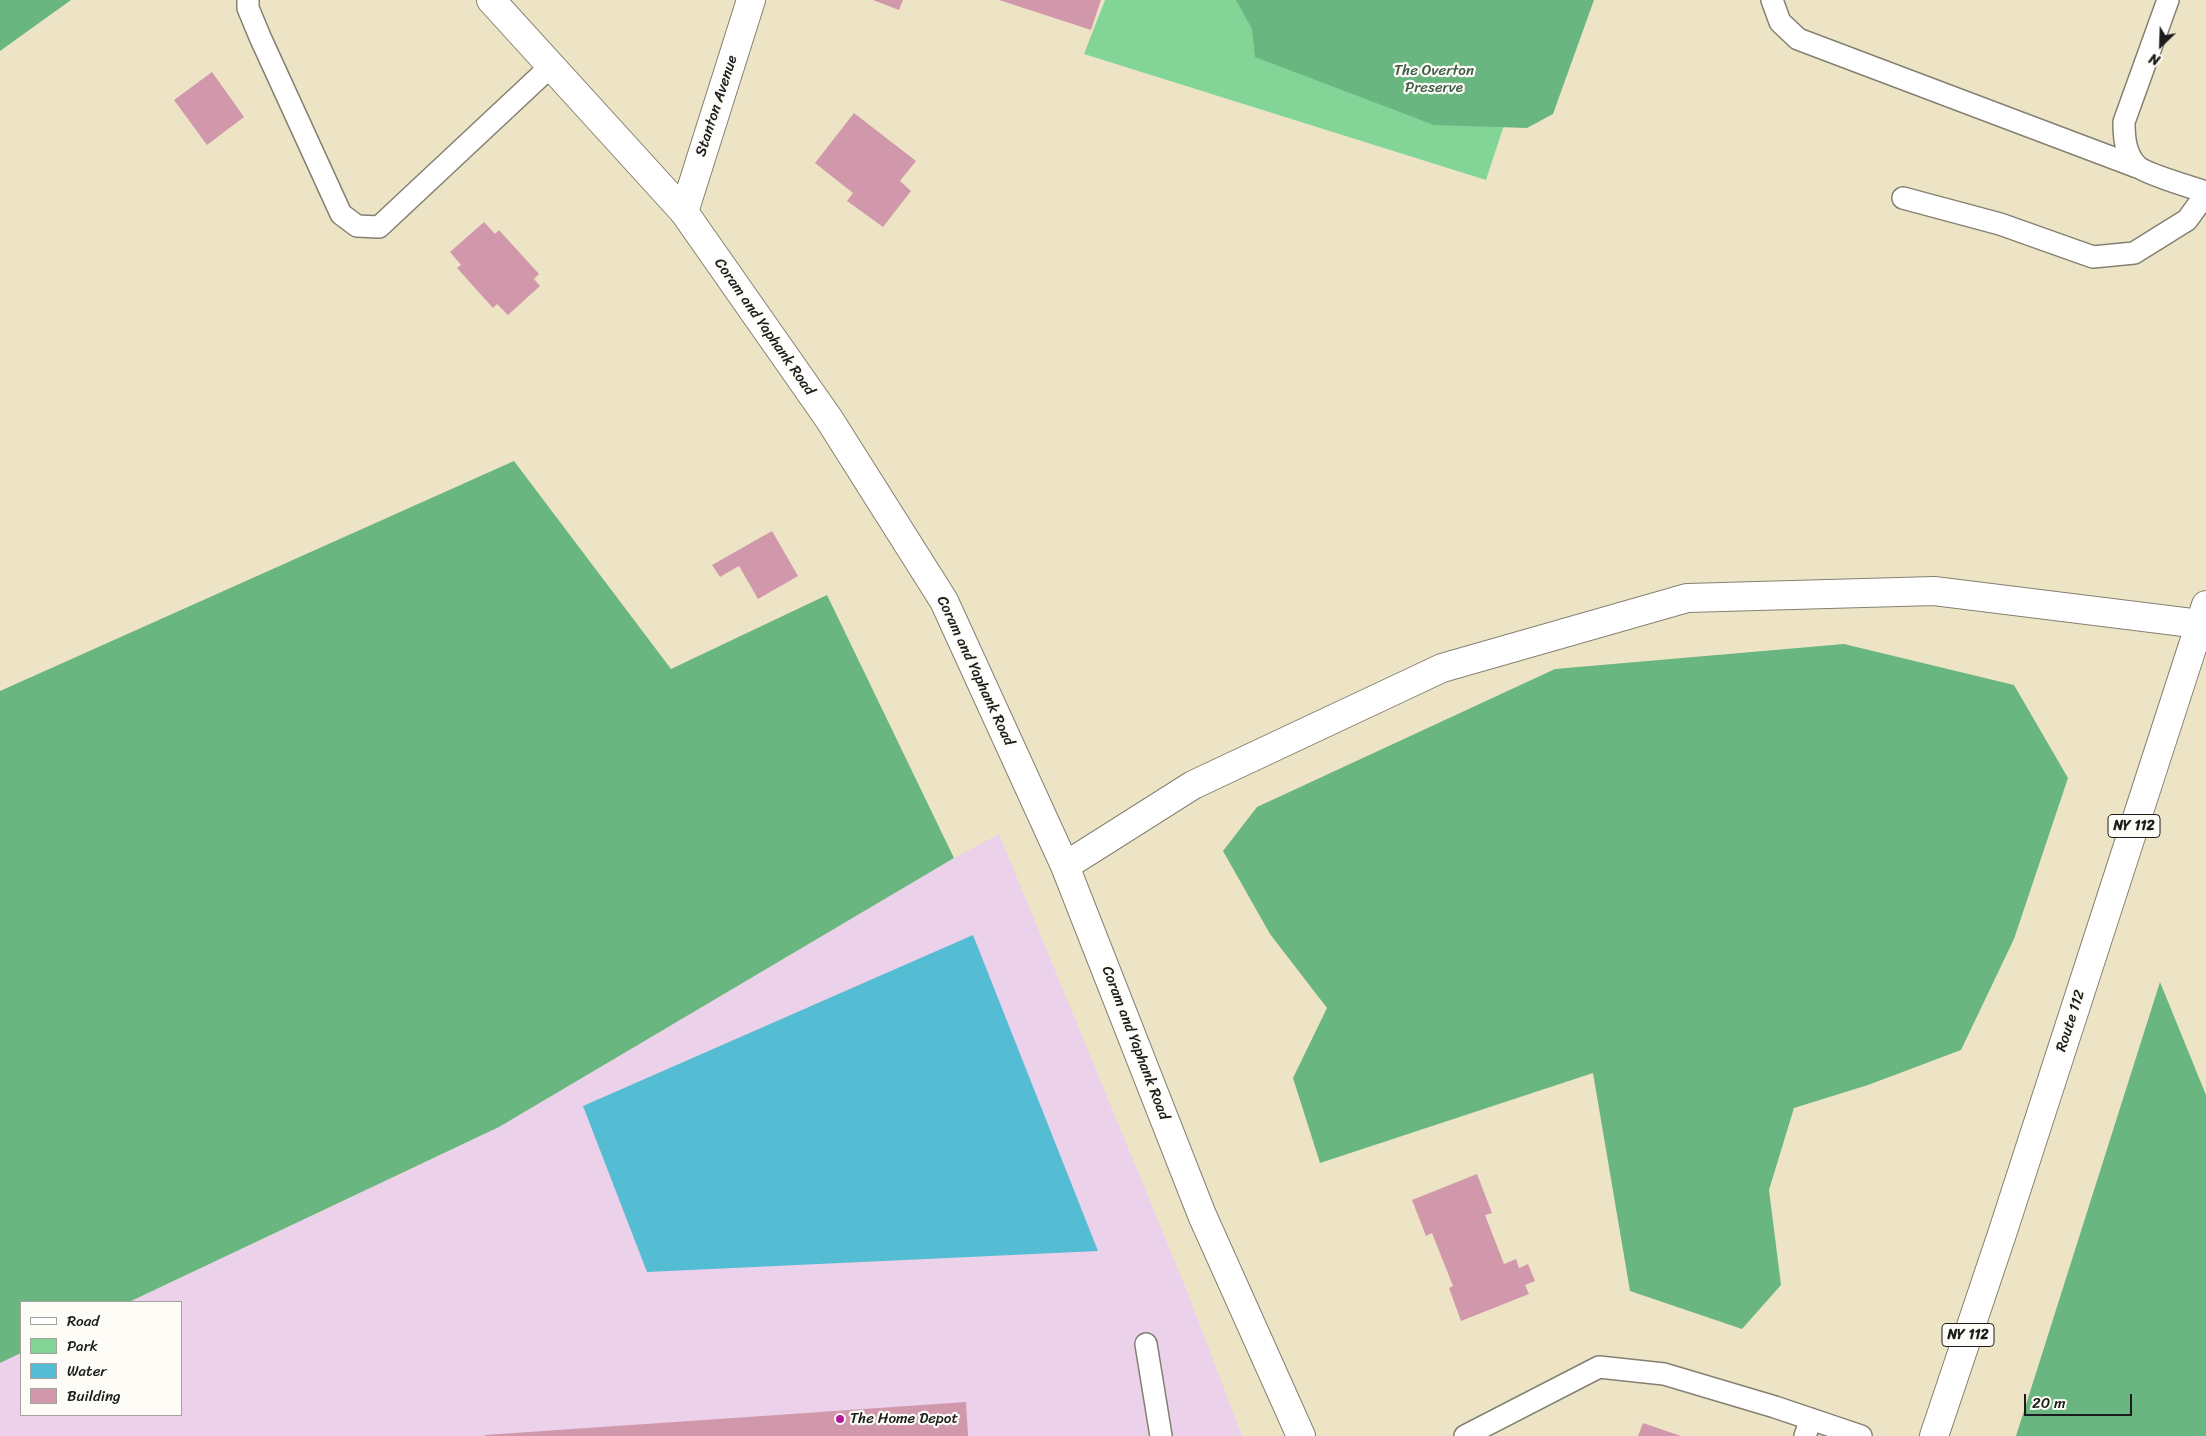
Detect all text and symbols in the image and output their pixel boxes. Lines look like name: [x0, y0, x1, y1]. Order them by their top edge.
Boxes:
north arrow: [2136, 20, 2186, 70]
text: N: [2145, 46, 2164, 73]
street label: Stanton Avenue: [692, 53, 742, 159]
park label: The Overton Preserve: [1394, 62, 1474, 97]
street label: Coram and Yaphank Road: [710, 255, 818, 399]
street label: Coram and Yaphank Road: [932, 593, 1018, 749]
road number: NY 112: [2108, 814, 2160, 838]
street label: Coram and Yaphank Road: [1097, 964, 1173, 1122]
street label: Route 112: [2053, 988, 2089, 1054]
legend: [20, 1301, 182, 1416]
text: Road: [67, 1308, 99, 1334]
road number: NY 112: [1942, 1324, 1994, 1346]
text: Park: [67, 1333, 98, 1359]
text: Water: [67, 1358, 107, 1384]
text: Building: [67, 1383, 121, 1409]
scale bar: [2026, 1384, 2134, 1416]
text: 20 m: [2032, 1390, 2066, 1416]
place label: The Home Depot: [850, 1410, 958, 1428]
marker: The Home Depot: [834, 1413, 846, 1425]

